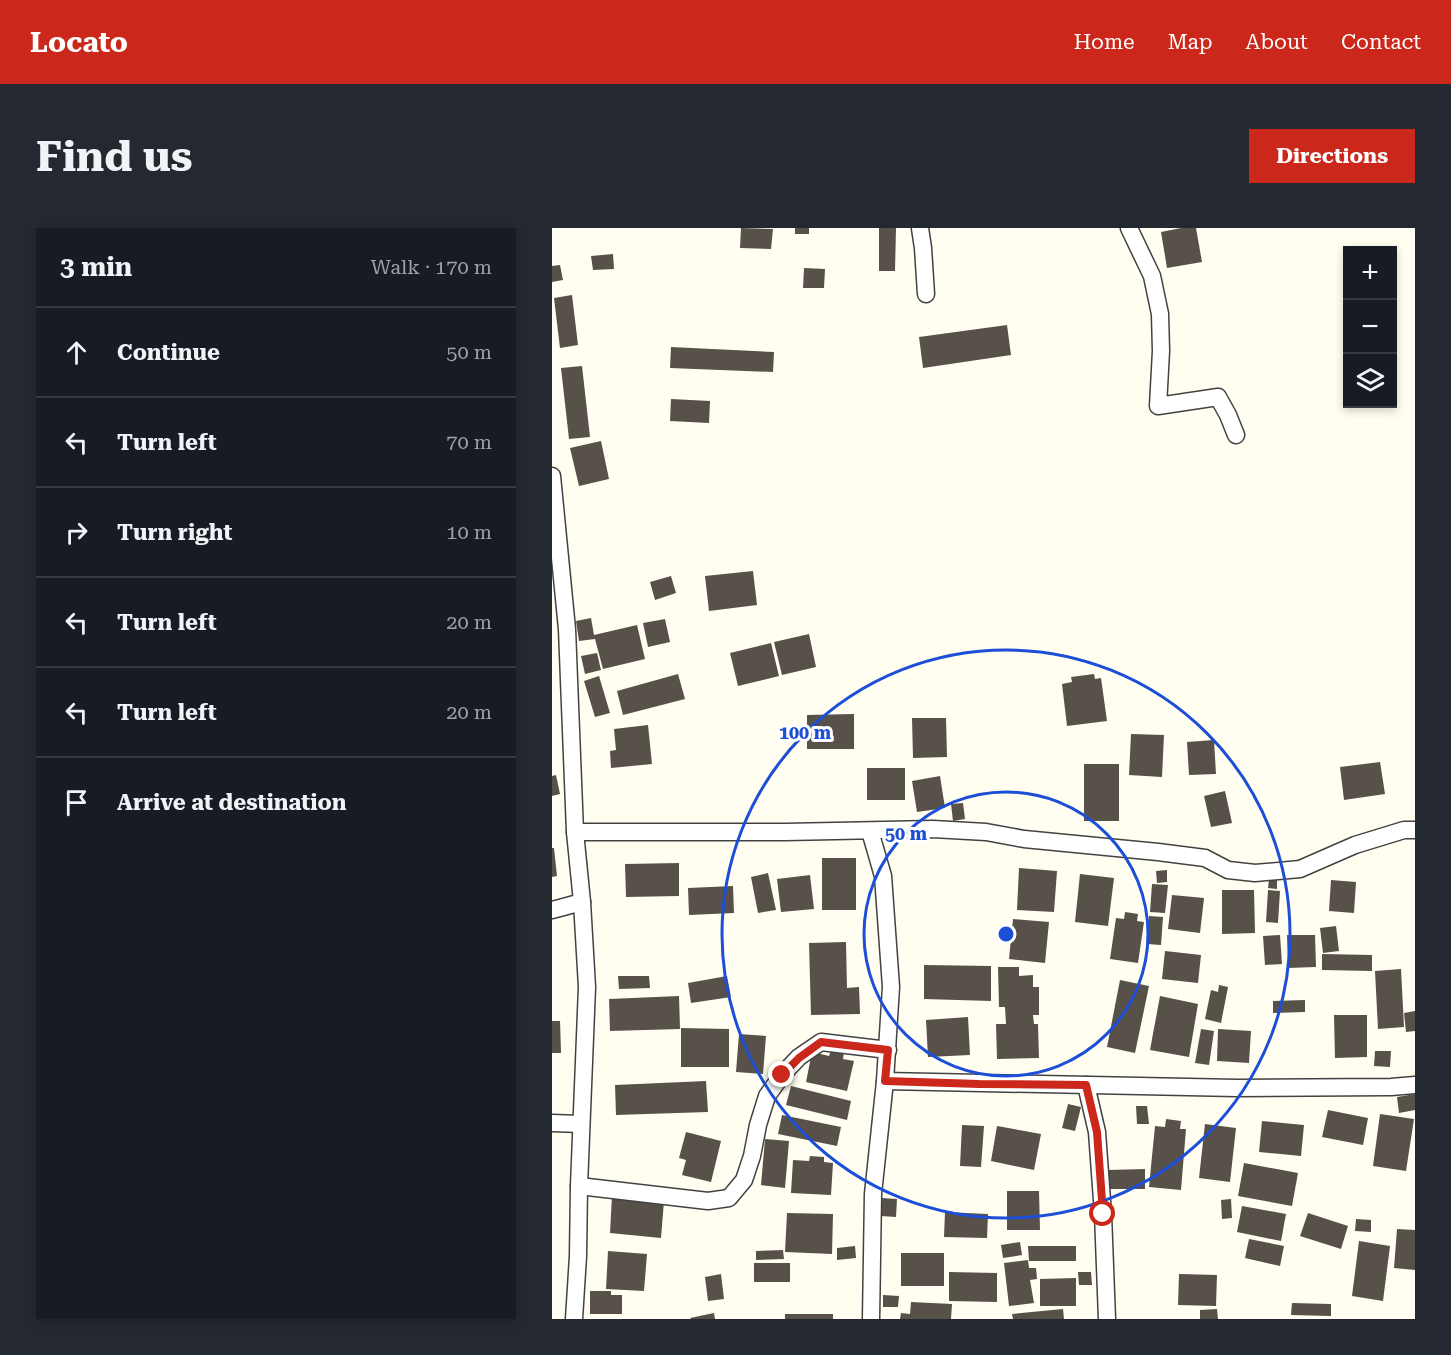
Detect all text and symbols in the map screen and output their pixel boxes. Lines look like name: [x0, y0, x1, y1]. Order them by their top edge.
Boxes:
text: Locato: [30, 26, 128, 59]
text: Home: [1074, 30, 1135, 54]
text: Map: [1168, 30, 1213, 54]
text: About: [1246, 30, 1308, 54]
text: Contact: [1341, 30, 1421, 54]
button: Directions: [1249, 129, 1415, 183]
text: Find us: [36, 132, 193, 181]
map controls: [1343, 246, 1397, 408]
button: +: [1343, 246, 1397, 300]
text: 3 min: [60, 252, 132, 282]
text: Walk · 170 m: [371, 255, 492, 279]
button: −: [1343, 300, 1397, 354]
icon: ahead: [60, 336, 93, 369]
text: Continue: [117, 340, 220, 365]
text: 50 m: [446, 340, 492, 364]
button: layers: [1343, 354, 1397, 408]
icon: left: [60, 426, 93, 459]
text: Turn left: [117, 430, 217, 455]
text: 70 m: [446, 430, 492, 454]
icon: right: [60, 516, 93, 549]
text: Turn right: [117, 520, 232, 545]
text: 10 m: [446, 520, 492, 544]
icon: left: [60, 606, 93, 639]
text: Turn left: [117, 610, 217, 635]
text: 20 m: [446, 610, 492, 634]
icon: left: [60, 696, 93, 729]
text: Turn left: [117, 700, 217, 725]
text: 20 m: [446, 700, 492, 724]
text: 100 m: [779, 722, 832, 743]
icon: arrive: [60, 786, 93, 819]
text: Arrive at destination: [117, 790, 346, 815]
text: 50 m: [885, 823, 928, 844]
centre of rings: [996, 924, 1016, 944]
route end: [768, 1061, 794, 1087]
route start: [1089, 1200, 1115, 1226]

